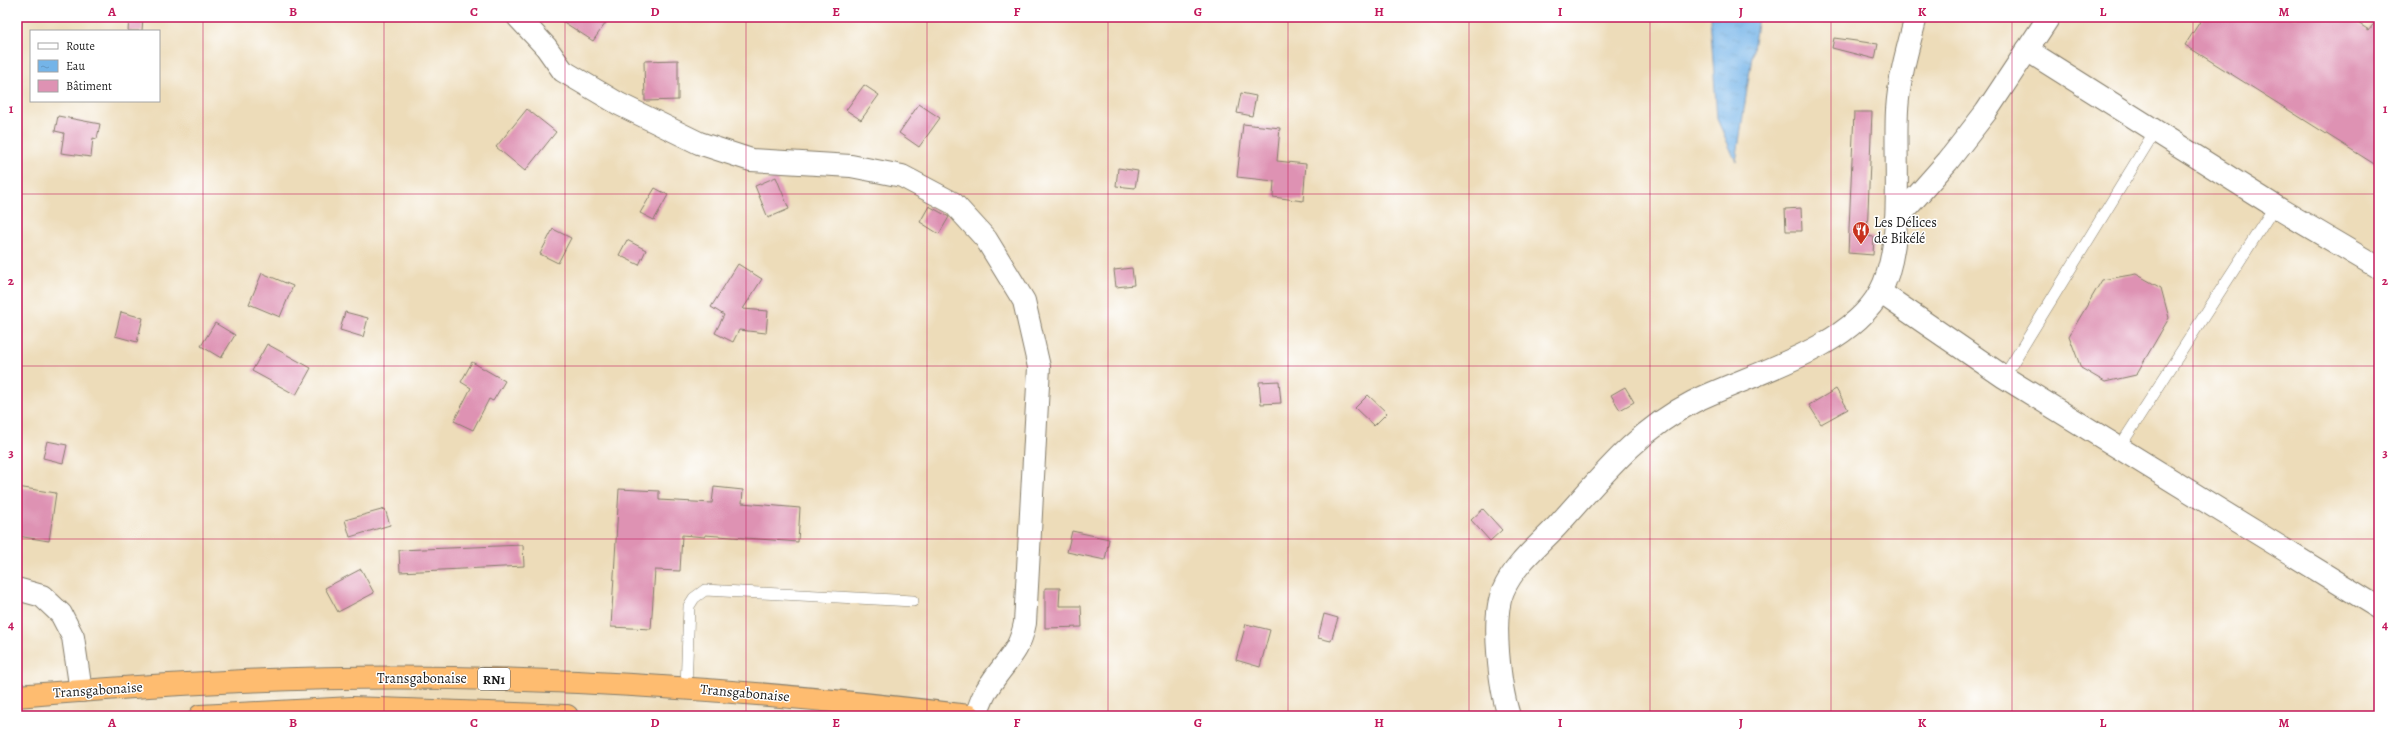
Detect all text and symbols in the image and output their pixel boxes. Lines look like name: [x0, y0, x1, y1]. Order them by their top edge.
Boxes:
text: A: [107, 3, 117, 20]
text: B: [289, 3, 297, 20]
text: C: [470, 3, 478, 20]
text: D: [650, 3, 660, 20]
text: E: [832, 3, 840, 20]
text: F: [1014, 3, 1021, 20]
text: G: [1194, 3, 1202, 20]
text: H: [1374, 3, 1384, 20]
text: I: [1558, 3, 1563, 20]
text: J: [1739, 3, 1743, 20]
text: K: [1918, 3, 1927, 20]
text: L: [2100, 3, 2107, 20]
text: M: [2279, 3, 2290, 20]
legend: [30, 30, 160, 102]
text: Route: [66, 38, 95, 54]
text: Eau: [66, 58, 85, 74]
text: Bâtiment: [66, 78, 112, 94]
text: 1: [9, 100, 14, 117]
text: 1: [2383, 100, 2388, 117]
place label: Les Délices de Bikélé: [1874, 213, 1937, 248]
restaurant icon: Les Délices de Bikélé: [1851, 220, 1871, 245]
text: 2: [8, 272, 15, 289]
text: 2: [2382, 272, 2389, 289]
text: 3: [8, 444, 14, 461]
text: 3: [2382, 444, 2388, 461]
text: 4: [8, 616, 14, 633]
text: 4: [2382, 616, 2388, 633]
road number: RN1: [478, 668, 510, 690]
street label: Transgabonaise: [377, 669, 467, 688]
street label: Transgabonaise: [53, 677, 143, 703]
street label: Transgabonaise: [699, 680, 791, 706]
text: A: [107, 714, 117, 731]
text: B: [289, 714, 297, 731]
text: C: [470, 714, 478, 731]
text: D: [650, 714, 660, 731]
text: E: [832, 714, 840, 731]
text: F: [1014, 714, 1021, 731]
text: G: [1194, 714, 1202, 731]
text: H: [1374, 714, 1384, 731]
text: I: [1558, 714, 1563, 731]
text: J: [1739, 714, 1743, 731]
text: K: [1918, 714, 1927, 731]
text: L: [2100, 714, 2107, 731]
text: M: [2279, 714, 2290, 731]

